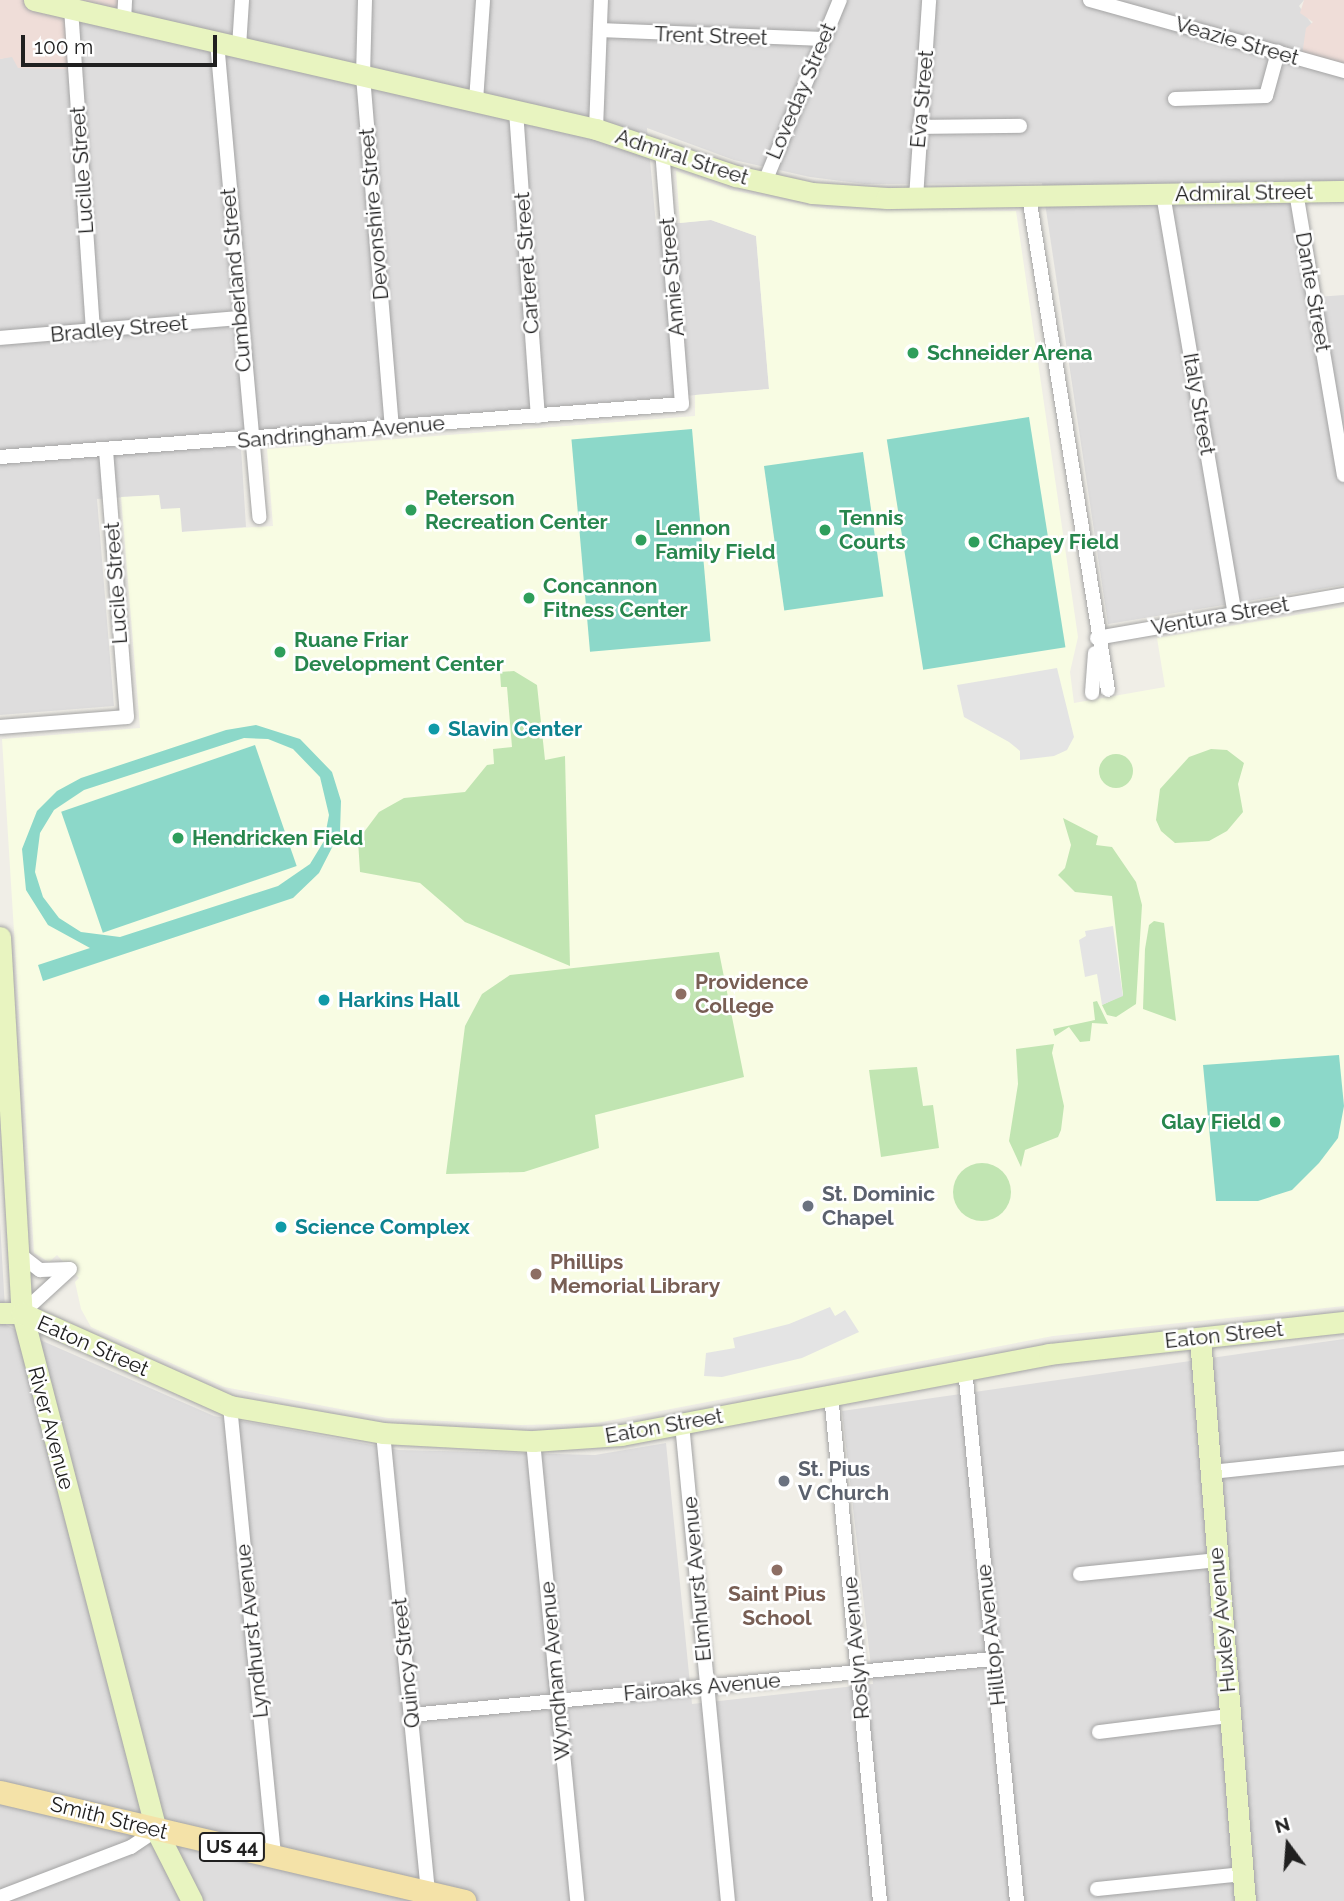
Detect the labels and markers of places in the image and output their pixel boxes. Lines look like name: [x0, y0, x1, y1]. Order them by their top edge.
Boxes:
place label: Schneider Arena: [927, 340, 1094, 366]
marker: Schneider Arena: [905, 345, 921, 361]
place label: Peterson Recreation Center: [425, 485, 608, 535]
marker: Peterson Recreation Center: [403, 502, 419, 518]
place label: Tennis Courts: [839, 505, 906, 555]
place label: Lennon Family Field: [655, 515, 776, 565]
marker: Tennis Courts: [817, 522, 833, 538]
place label: Chapey Field: [988, 529, 1119, 555]
marker: Lennon Family Field: [633, 532, 649, 548]
marker: Chapey Field: [966, 534, 982, 550]
place label: Concannon Fitness Center: [543, 573, 688, 623]
marker: Concannon Fitness Center: [521, 590, 537, 606]
place label: Ruane Friar Development Center: [294, 627, 504, 677]
marker: Ruane Friar Development Center: [272, 644, 288, 660]
place label: Slavin Center: [448, 716, 582, 742]
marker: Slavin Center: [426, 721, 442, 737]
place label: Hendricken Field: [192, 825, 363, 851]
marker: Hendricken Field: [170, 830, 186, 846]
place label: Providence College: [695, 969, 808, 1019]
marker: Providence College: [673, 986, 689, 1002]
place label: Harkins Hall: [338, 987, 460, 1013]
marker: Harkins Hall: [316, 992, 332, 1008]
place label: Glay Field: [1161, 1109, 1261, 1135]
marker: Glay Field: [1267, 1114, 1283, 1130]
place label: St. Dominic Chapel: [822, 1181, 935, 1231]
marker: St. Dominic Chapel: [800, 1198, 816, 1214]
place label: Science Complex: [295, 1214, 470, 1240]
marker: Science Complex: [273, 1219, 289, 1235]
place label: Phillips Memorial Library: [550, 1249, 721, 1299]
marker: Phillips Memorial Library: [528, 1266, 544, 1282]
place label: St. Pius V Church: [798, 1456, 890, 1506]
marker: St. Pius V Church: [776, 1473, 792, 1489]
marker: Saint Pius School: [769, 1562, 785, 1578]
place label: Saint Pius School: [728, 1581, 826, 1631]

